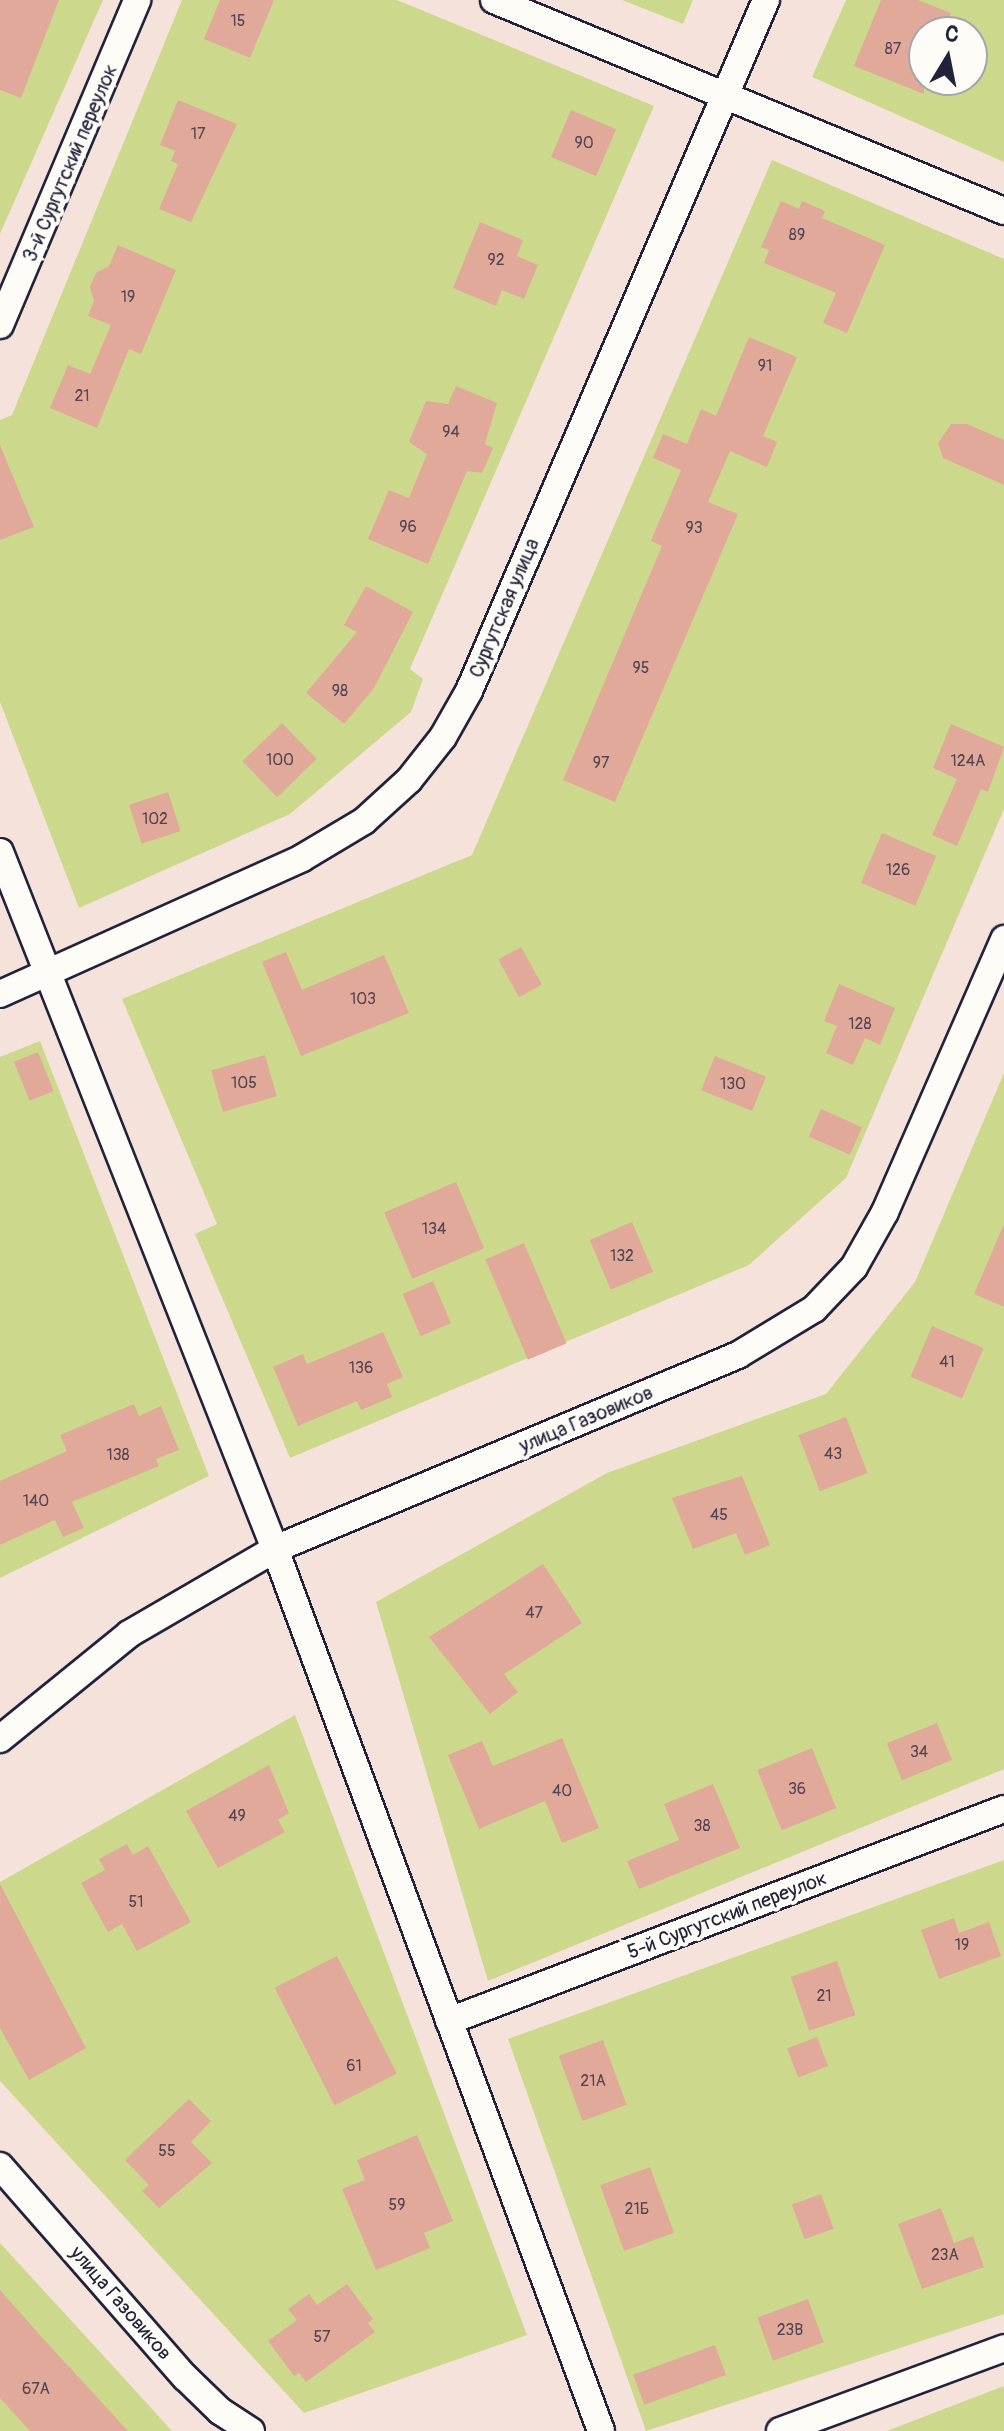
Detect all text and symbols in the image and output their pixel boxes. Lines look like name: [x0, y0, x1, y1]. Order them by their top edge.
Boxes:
house number: 15: [231, 11, 245, 31]
north arrow: [908, 16, 988, 96]
text: С: [943, 19, 961, 49]
house number: 87: [885, 39, 901, 59]
street label: 3-й Сургутский переулок: [18, 61, 122, 265]
house number: 17: [191, 124, 205, 144]
house number: 90: [574, 133, 594, 153]
house number: 89: [789, 225, 805, 245]
house number: 92: [487, 250, 505, 270]
house number: 19: [121, 287, 135, 307]
house number: 91: [758, 356, 772, 376]
house number: 21: [74, 386, 90, 406]
house number: 94: [442, 422, 460, 442]
house number: 96: [399, 517, 417, 537]
house number: 93: [685, 518, 703, 538]
street label: Сургутская улица: [464, 535, 544, 681]
house number: 95: [633, 658, 649, 678]
house number: 98: [332, 681, 348, 701]
house number: 100: [266, 750, 294, 770]
house number: 124А: [951, 751, 985, 771]
house number: 97: [593, 753, 609, 773]
house number: 102: [142, 809, 168, 829]
house number: 126: [886, 860, 910, 880]
house number: 103: [350, 989, 376, 1009]
house number: 128: [848, 1014, 872, 1034]
house number: 105: [231, 1073, 257, 1093]
house number: 130: [720, 1074, 746, 1094]
house number: 134: [422, 1219, 446, 1239]
house number: 132: [610, 1246, 634, 1266]
house number: 41: [939, 1352, 955, 1372]
house number: 136: [349, 1358, 373, 1378]
street label: улица Газовиков: [515, 1380, 657, 1458]
house number: 43: [824, 1444, 842, 1464]
house number: 138: [106, 1445, 130, 1465]
house number: 140: [23, 1491, 49, 1511]
house number: 45: [710, 1505, 728, 1525]
house number: 47: [525, 1603, 543, 1623]
house number: 34: [910, 1742, 928, 1762]
house number: 36: [788, 1779, 806, 1799]
house number: 40: [552, 1781, 572, 1801]
house number: 49: [228, 1806, 246, 1826]
house number: 38: [694, 1816, 710, 1836]
street label: 5-й Сургутский переулок: [624, 1866, 830, 1964]
house number: 51: [129, 1892, 143, 1912]
house number: 19: [955, 1935, 969, 1955]
house number: 21: [816, 1986, 832, 2006]
house number: 61: [346, 2056, 362, 2076]
house number: 21А: [580, 2071, 606, 2091]
house number: 55: [158, 2141, 176, 2161]
house number: 59: [389, 2195, 405, 2215]
house number: 21Б: [625, 2199, 649, 2219]
street label: улица Газовиков: [65, 2241, 177, 2365]
house number: 23А: [931, 2245, 959, 2265]
house number: 23В: [777, 2320, 803, 2340]
house number: 57: [313, 2327, 331, 2347]
house number: 67А: [22, 2379, 50, 2399]

